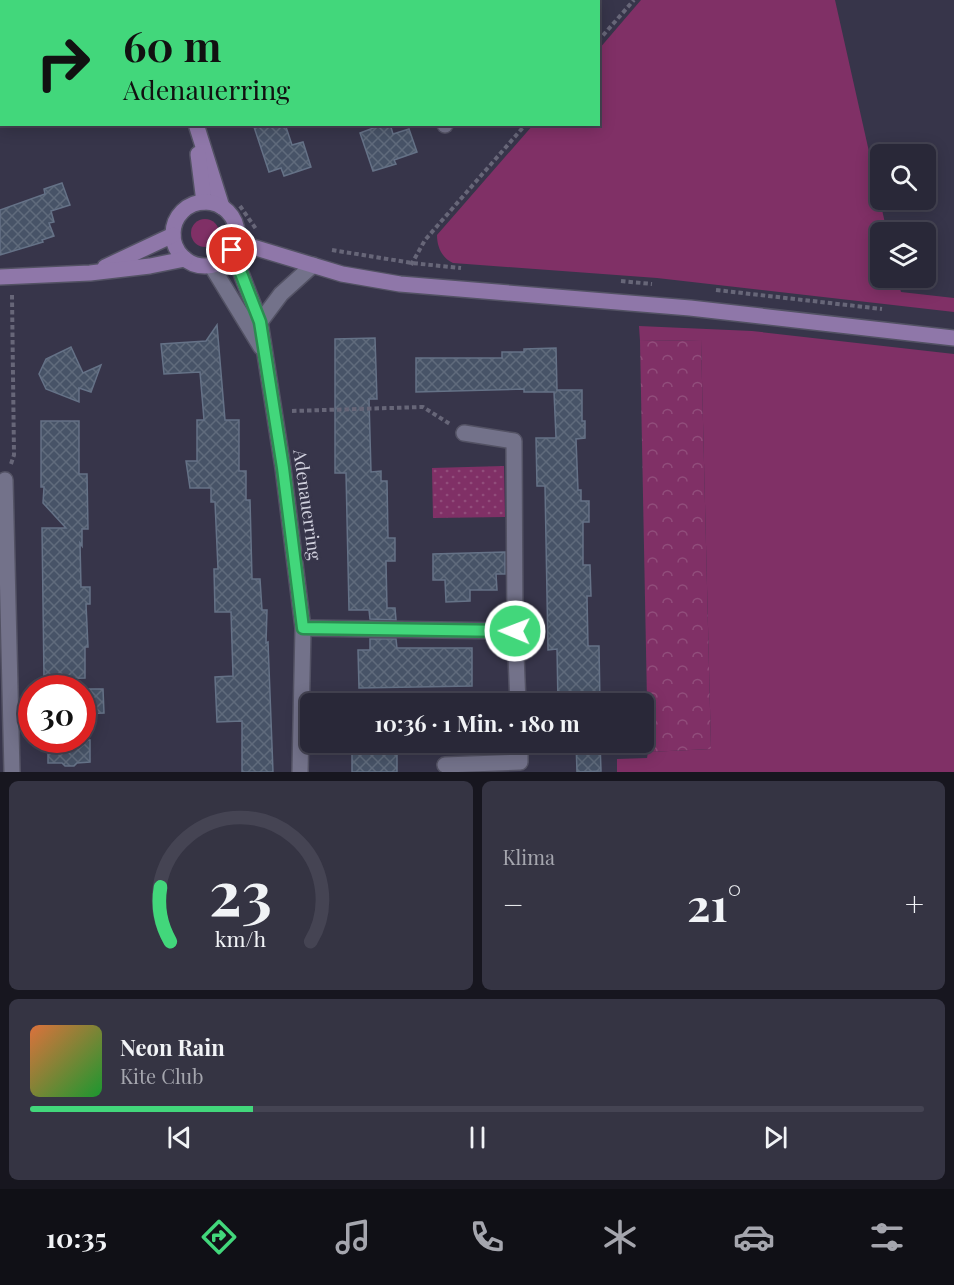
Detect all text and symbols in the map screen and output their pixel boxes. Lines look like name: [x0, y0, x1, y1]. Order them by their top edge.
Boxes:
text: 60 m: [123, 17, 221, 73]
icon: right: [24, 24, 102, 102]
text: Adenauerring: [123, 71, 290, 107]
map controls: [870, 144, 936, 288]
button: search: [870, 144, 936, 210]
button: layers: [870, 222, 936, 288]
pin: [206, 224, 257, 275]
icon: arrive: [215, 233, 248, 266]
street label: Adenauerring: [288, 447, 328, 562]
position arrow: [483, 599, 547, 663]
speed limit sign: 30: [18, 675, 96, 753]
text: 10:36 · 1 Min. · 180 m: [374, 708, 580, 738]
text: Klima: [503, 843, 555, 870]
text: 23: [209, 848, 272, 932]
text: 21°: [687, 873, 742, 933]
text: −: [503, 881, 524, 925]
text: +: [905, 881, 924, 925]
text: km/h: [215, 925, 267, 953]
text: Neon Rain: [120, 1032, 225, 1062]
text: Kite Club: [120, 1062, 204, 1089]
icon: previous: [163, 1121, 196, 1154]
icon: pause: [461, 1121, 494, 1154]
icon: next: [759, 1121, 792, 1154]
icon: directions: [198, 1216, 240, 1258]
icon: music: [332, 1216, 374, 1258]
icon: phone: [466, 1216, 508, 1258]
icon: climate: [599, 1216, 641, 1258]
icon: car: [733, 1216, 775, 1258]
icon: filters: [866, 1216, 908, 1258]
text: 10:35: [46, 1219, 107, 1255]

